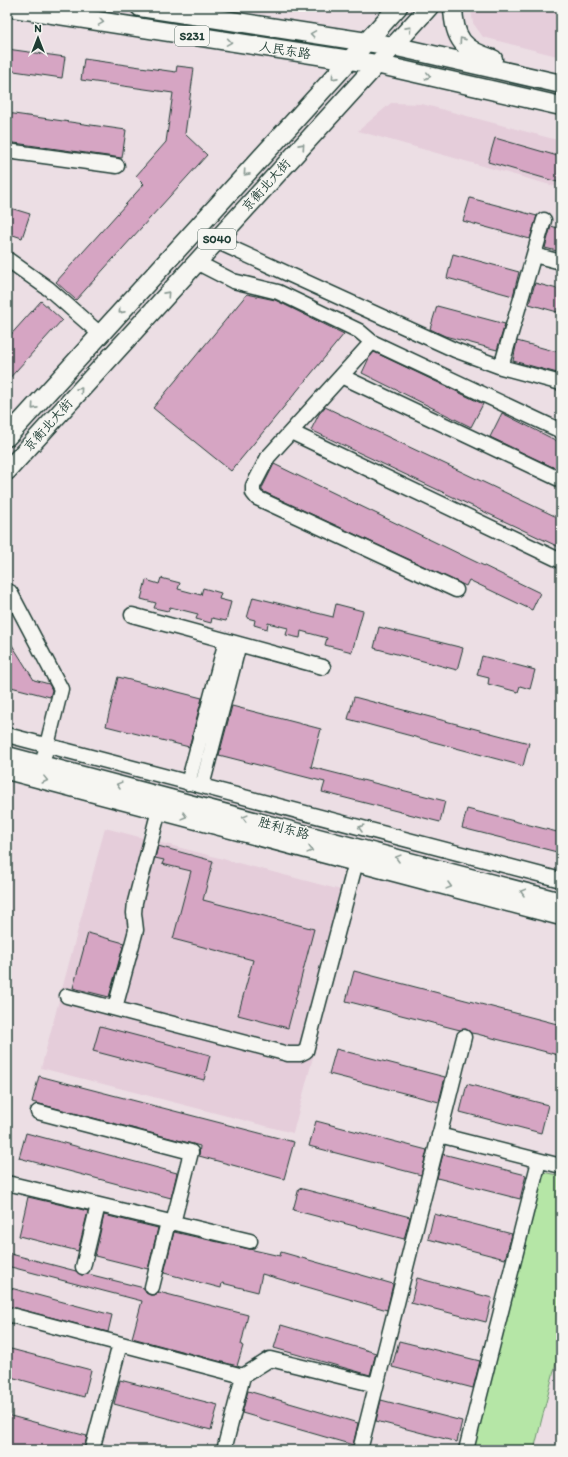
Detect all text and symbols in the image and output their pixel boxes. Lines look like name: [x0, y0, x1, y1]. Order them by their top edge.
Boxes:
one-way arrow: [98, 17, 104, 26]
north arrow: [18, 18, 58, 58]
text: N: [34, 22, 42, 35]
road number: S231: [175, 26, 209, 46]
one-way arrow: [404, 26, 411, 34]
one-way arrow: [310, 30, 316, 39]
one-way arrow: [226, 37, 232, 46]
one-way arrow: [460, 37, 467, 44]
street label: 人民东路: [258, 39, 312, 61]
one-way arrow: [331, 72, 339, 80]
one-way arrow: [425, 72, 431, 80]
one-way arrow: [297, 143, 305, 151]
street label: 京衡北大街: [239, 156, 293, 214]
one-way arrow: [244, 168, 251, 176]
road number: S040: [198, 229, 236, 249]
one-way arrow: [163, 291, 170, 298]
one-way arrow: [118, 306, 126, 314]
one-way arrow: [75, 387, 83, 395]
street label: 京衡北大街: [21, 396, 75, 454]
one-way arrow: [31, 402, 39, 410]
one-way arrow: [41, 775, 48, 784]
one-way arrow: [116, 781, 123, 790]
one-way arrow: [181, 812, 187, 820]
one-way arrow: [242, 814, 249, 823]
street label: 胜利东路: [257, 814, 311, 842]
one-way arrow: [358, 824, 365, 833]
one-way arrow: [307, 845, 313, 853]
one-way arrow: [394, 855, 401, 863]
one-way arrow: [445, 881, 452, 890]
one-way arrow: [520, 888, 527, 896]

